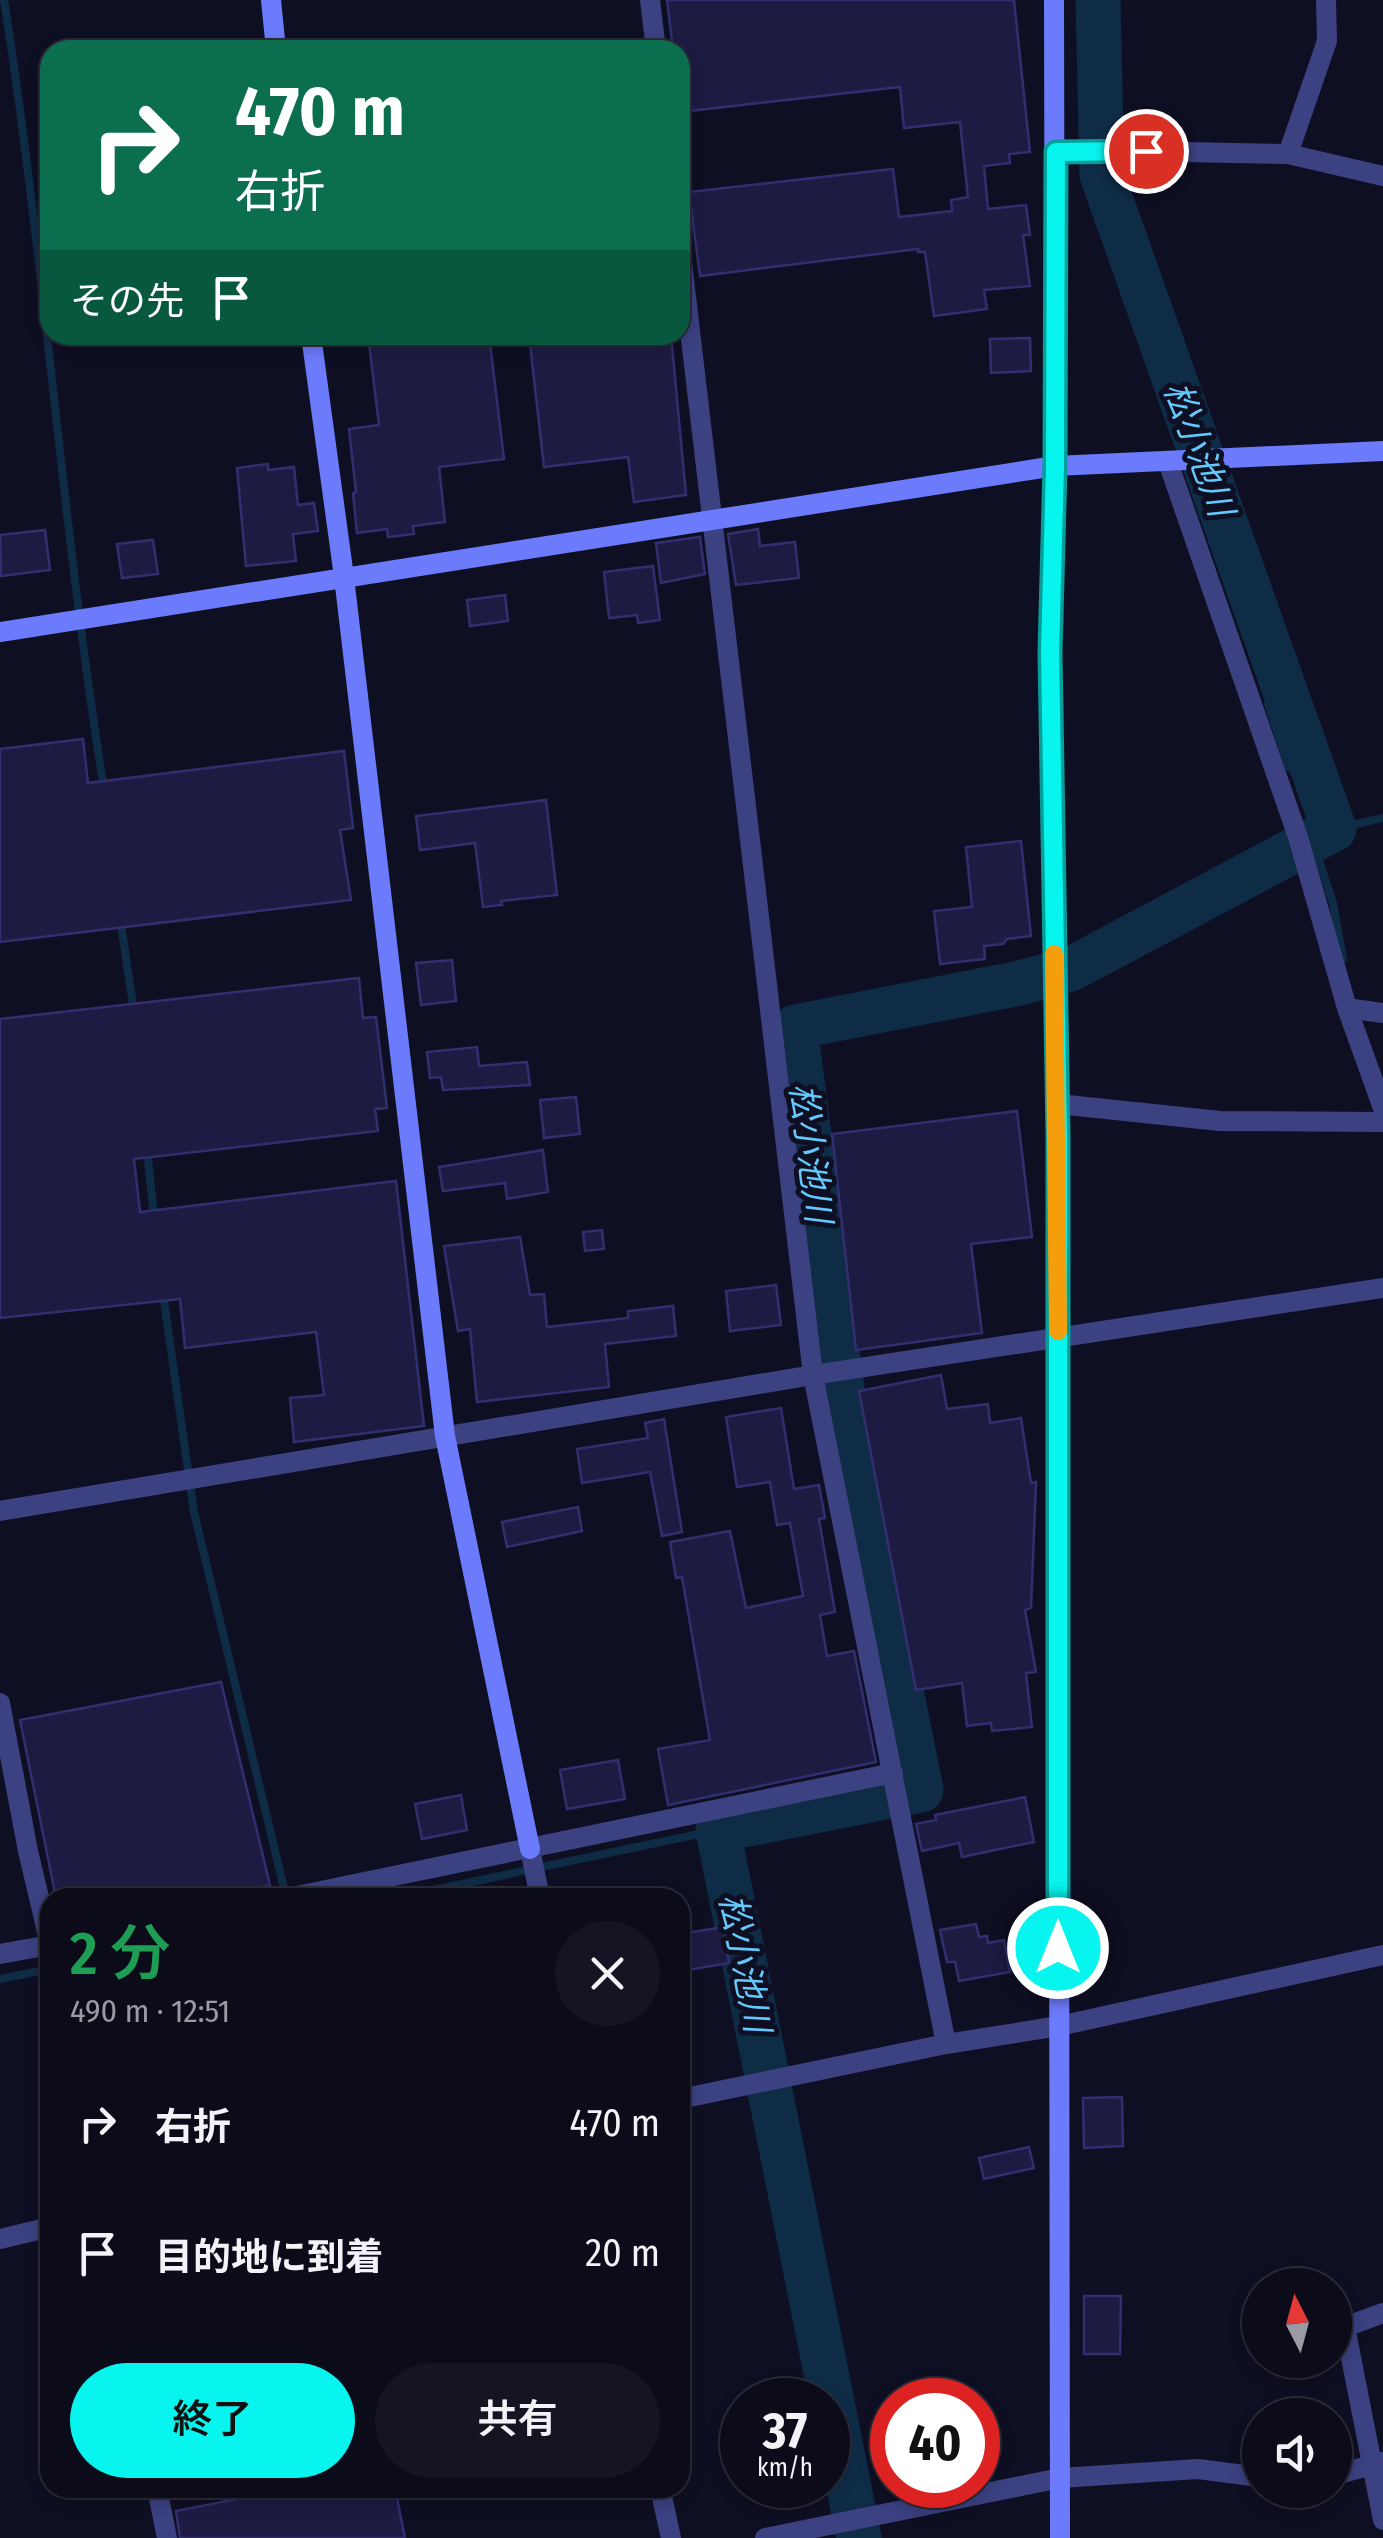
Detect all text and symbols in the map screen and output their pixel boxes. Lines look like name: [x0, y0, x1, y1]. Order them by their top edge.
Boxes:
text: 470 m: [235, 70, 405, 154]
icon: right: [70, 80, 200, 210]
pin: [1104, 109, 1189, 194]
icon: arrive: [1119, 124, 1174, 179]
text: 右折: [235, 165, 325, 219]
icon: arrive: [204, 270, 259, 325]
text: その先: [70, 278, 184, 324]
water label: 松小池川: [1155, 376, 1244, 526]
water label: 松小池川: [782, 1081, 841, 1229]
water label: 松小池川: [711, 1890, 780, 2040]
position arrow: [1006, 1896, 1110, 2000]
text: 2 分: [70, 1918, 170, 1990]
button: close: [555, 1921, 660, 2026]
text: 490 m · 12:51: [70, 1992, 230, 2030]
icon: right: [70, 2096, 125, 2151]
text: 470 m: [569, 2100, 660, 2146]
text: 右折: [155, 2104, 231, 2150]
icon: arrive: [70, 2226, 125, 2281]
text: 20 m: [585, 2230, 660, 2276]
text: 目的地に到着: [155, 2234, 383, 2280]
north arrow: [1242, 2268, 1352, 2378]
map controls: [1242, 2268, 1352, 2508]
button: 終了: [70, 2363, 355, 2478]
button: 共有: [375, 2363, 660, 2478]
speed limit sign: 40: [870, 2378, 1000, 2508]
button: sound: [1242, 2398, 1352, 2508]
text: 37: [763, 2401, 807, 2461]
text: km/h: [757, 2453, 813, 2483]

